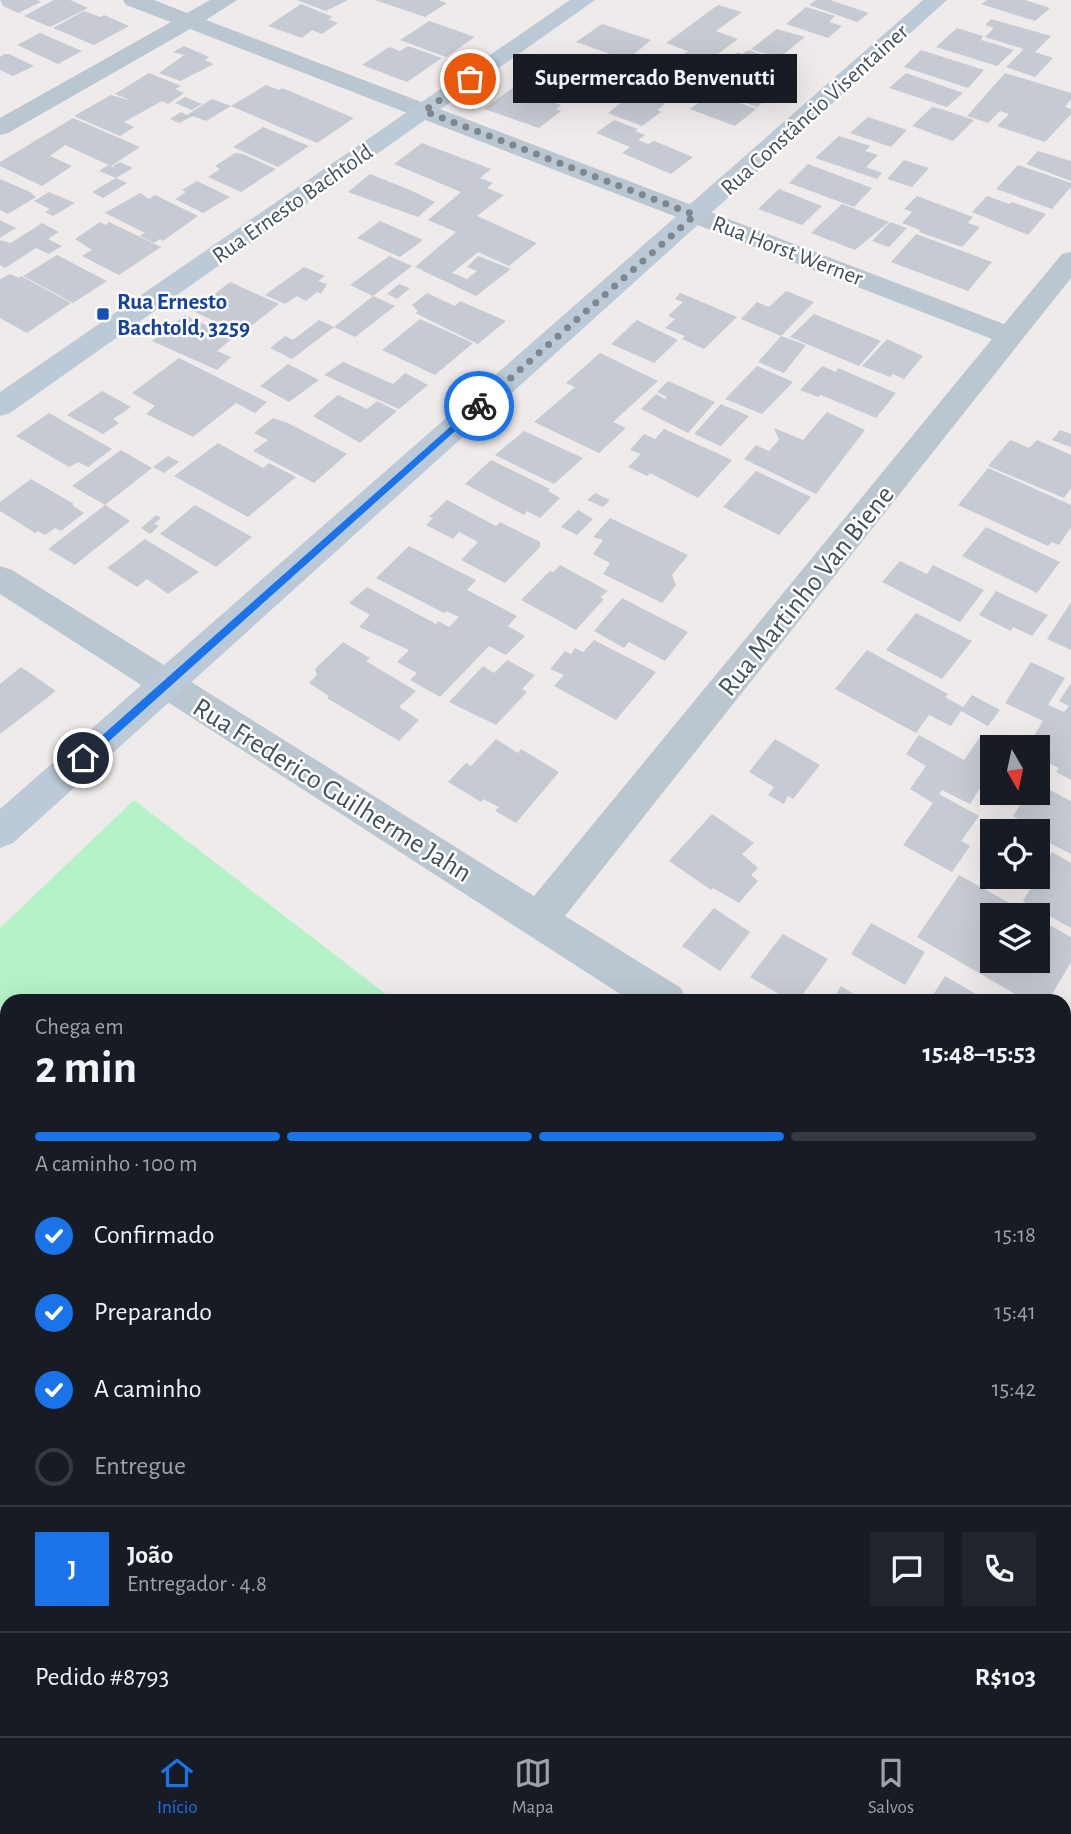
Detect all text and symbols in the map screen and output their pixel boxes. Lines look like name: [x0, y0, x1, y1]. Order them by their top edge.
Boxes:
street label: Rua Constâncio Visentainer: [717, 20, 914, 200]
pin: [440, 49, 500, 109]
callout: Supermercado Benvenutti: [512, 55, 796, 104]
icon: bag: [451, 60, 489, 98]
text: Supermercado Benvenutti: [535, 67, 775, 90]
street label: Rua Ernesto Bachtold: [209, 140, 377, 268]
street label: Rua Horst Werner: [709, 212, 866, 291]
place label: Rua Ernesto Bachtold, 3259: [117, 291, 250, 340]
marker: Rua Ernesto Bachtold, 3259: [95, 306, 111, 322]
courier: [444, 371, 514, 441]
icon: bike: [460, 387, 498, 425]
street label: Rua Martinho Van Biene: [713, 481, 900, 702]
street label: Rua Frederico Guilherme Jahn: [188, 693, 476, 888]
pin: [53, 728, 113, 788]
north arrow: [980, 735, 1050, 805]
map controls: [980, 735, 1050, 973]
icon: home: [64, 739, 102, 777]
button: locate: [980, 819, 1050, 889]
button: layers: [980, 903, 1050, 973]
text: Chega em: [35, 1016, 124, 1039]
text: 15:48–15:53: [923, 1040, 1036, 1066]
text: 2 min: [35, 1045, 137, 1091]
text: A caminho · 100 m: [35, 1153, 197, 1176]
icon: check: [35, 1217, 73, 1255]
text: Confirmado: [94, 1222, 215, 1248]
text: 15:18: [994, 1224, 1036, 1247]
icon: check: [35, 1294, 73, 1332]
text: Preparando: [94, 1299, 212, 1325]
text: 15:41: [994, 1301, 1036, 1324]
icon: check: [35, 1371, 73, 1409]
text: A caminho: [94, 1376, 202, 1402]
text: 15:42: [992, 1378, 1036, 1401]
text: Entregue: [94, 1453, 186, 1479]
button: chat: [870, 1532, 944, 1606]
button: phone: [962, 1532, 1036, 1606]
text: João: [127, 1542, 173, 1568]
text: J: [68, 1556, 76, 1582]
text: Entregador · 4.8: [127, 1573, 267, 1596]
text: Pedido #8793: [35, 1664, 169, 1690]
text: R$103: [975, 1664, 1036, 1690]
tab: Início: [157, 1754, 198, 1819]
tab: Mapa: [512, 1754, 554, 1819]
tab: Salvos: [868, 1754, 914, 1819]

